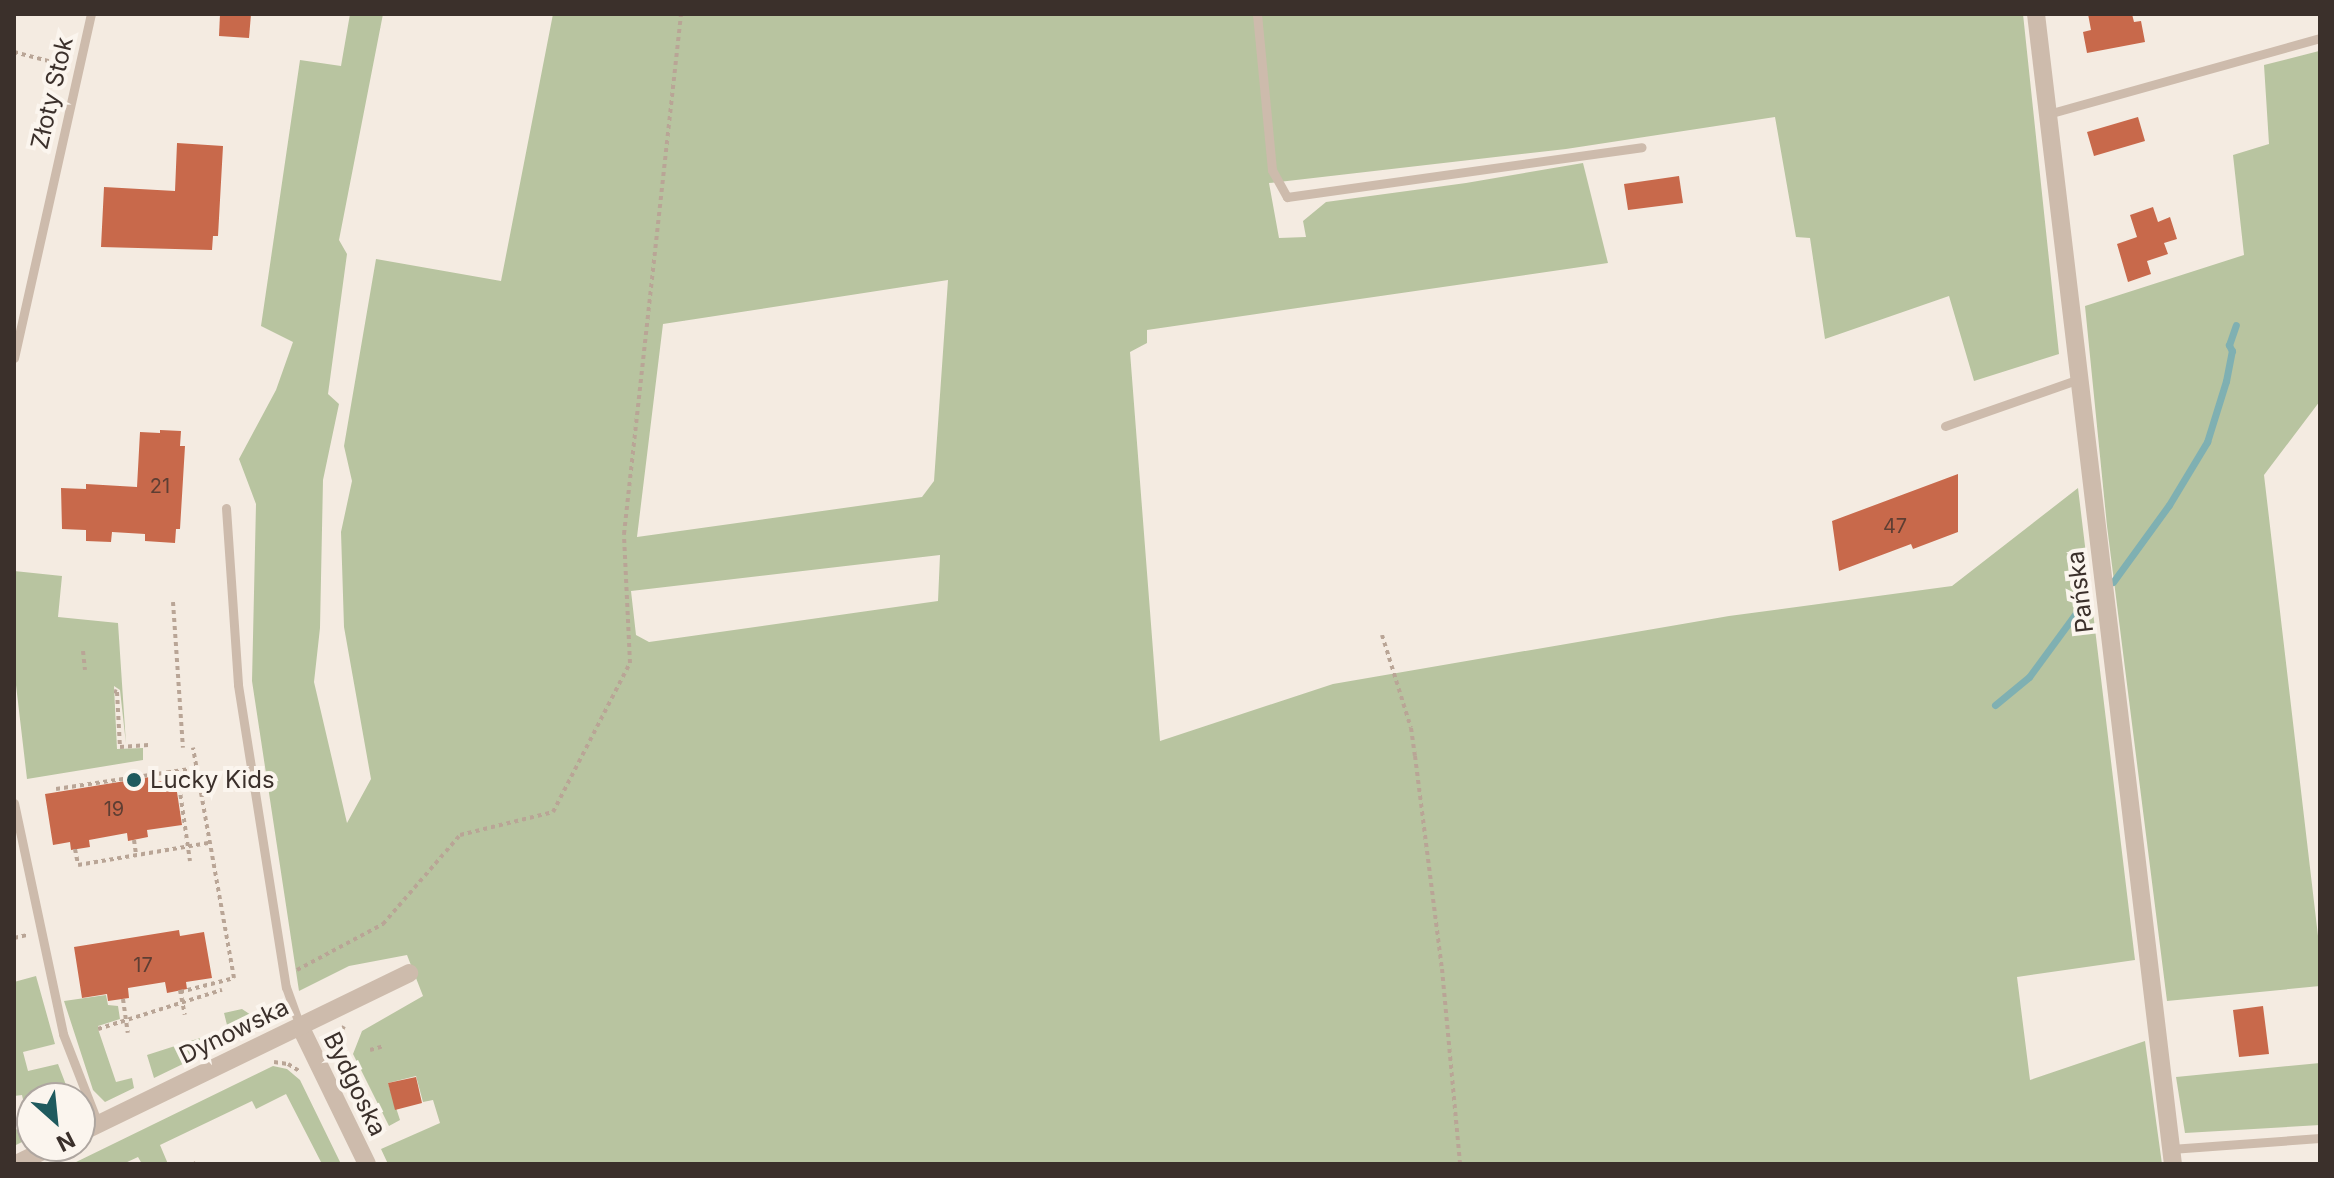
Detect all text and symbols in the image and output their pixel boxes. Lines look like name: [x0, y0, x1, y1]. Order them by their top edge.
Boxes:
street label: Złoty Stok: [25, 34, 79, 152]
house number: 21: [150, 474, 170, 498]
house number: 47: [1883, 514, 1907, 538]
street label: Pańska: [2061, 549, 2099, 635]
place label: Lucky Kids: [150, 766, 275, 794]
marker: Lucky Kids: [125, 771, 143, 789]
house number: 19: [104, 797, 124, 821]
house number: 17: [133, 953, 153, 977]
street label: Dynowska: [175, 992, 293, 1070]
street label: Bydgoska: [318, 1027, 392, 1141]
north arrow: [16, 1082, 96, 1162]
text: N: [53, 1126, 79, 1157]

